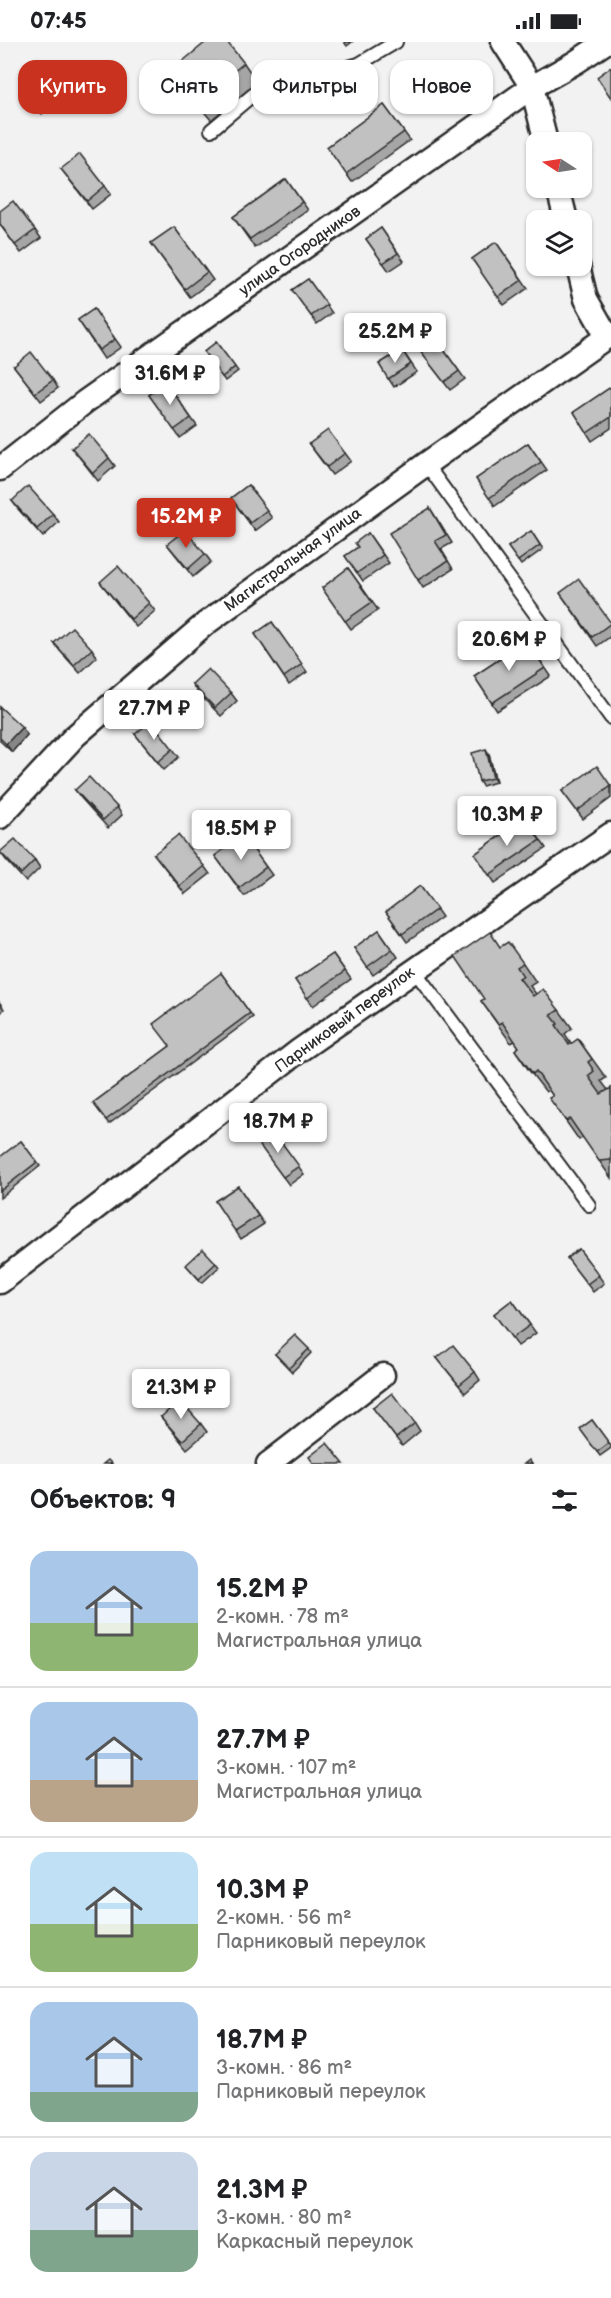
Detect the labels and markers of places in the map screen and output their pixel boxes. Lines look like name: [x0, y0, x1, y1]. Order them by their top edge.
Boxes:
pin: 25.2M ₽: [340, 313, 450, 364]
pin: 31.6M ₽: [115, 355, 225, 406]
pin: 15.2M ₽: [131, 498, 241, 549]
pin: 20.6M ₽: [454, 621, 564, 672]
pin: 27.7M ₽: [99, 690, 209, 741]
pin: 10.3M ₽: [452, 796, 562, 847]
pin: 18.5M ₽: [186, 810, 296, 861]
pin: 18.7M ₽: [223, 1103, 333, 1154]
pin: 21.3M ₽: [126, 1369, 236, 1420]

